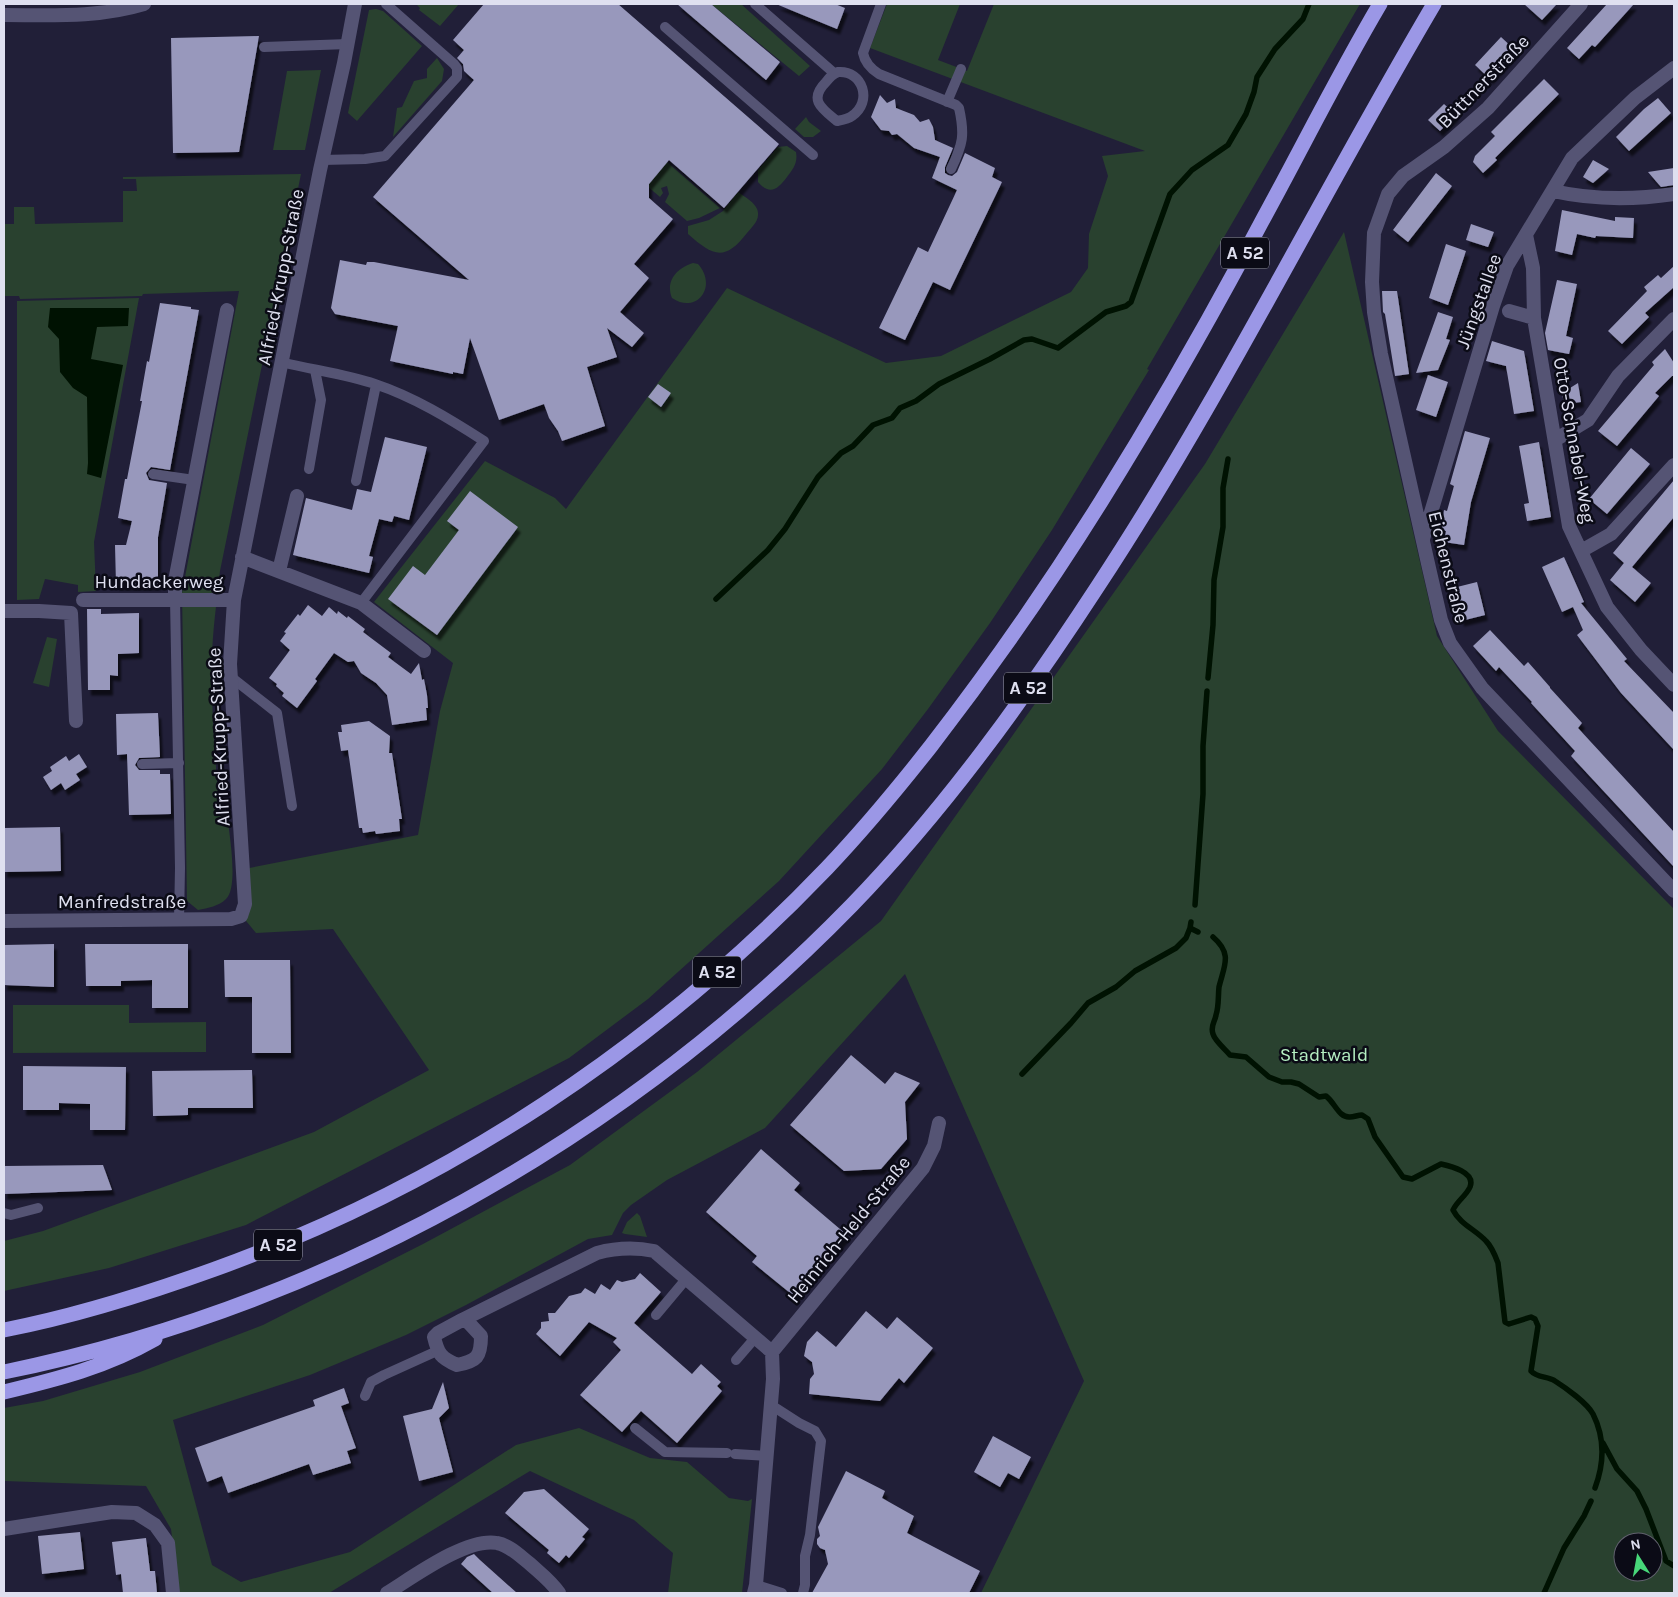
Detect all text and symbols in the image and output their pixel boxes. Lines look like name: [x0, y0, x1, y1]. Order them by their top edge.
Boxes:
street label: Büttnerstraße: [1434, 30, 1534, 133]
street label: Alfried-Krupp-Straße: [253, 187, 309, 367]
road number: A 52: [1221, 238, 1269, 268]
street label: Jüngstallee: [1452, 251, 1506, 352]
street label: Otto-Schnabel-Weg: [1549, 356, 1599, 525]
street label: Eichenstraße: [1423, 509, 1473, 626]
street label: Hundackerweg: [95, 571, 224, 593]
street label: Alfried-Krupp-Straße: [203, 647, 235, 827]
road number: A 52: [1004, 672, 1052, 704]
street label: Manfredstraße: [58, 891, 186, 913]
road number: A 52: [693, 956, 741, 988]
park label: Stadtwald: [1280, 1044, 1368, 1066]
street label: Heinrich-Held-Straße: [783, 1152, 915, 1308]
road number: A 52: [254, 1230, 302, 1260]
north arrow: [1613, 1532, 1663, 1582]
text: N: [1629, 1535, 1642, 1554]

